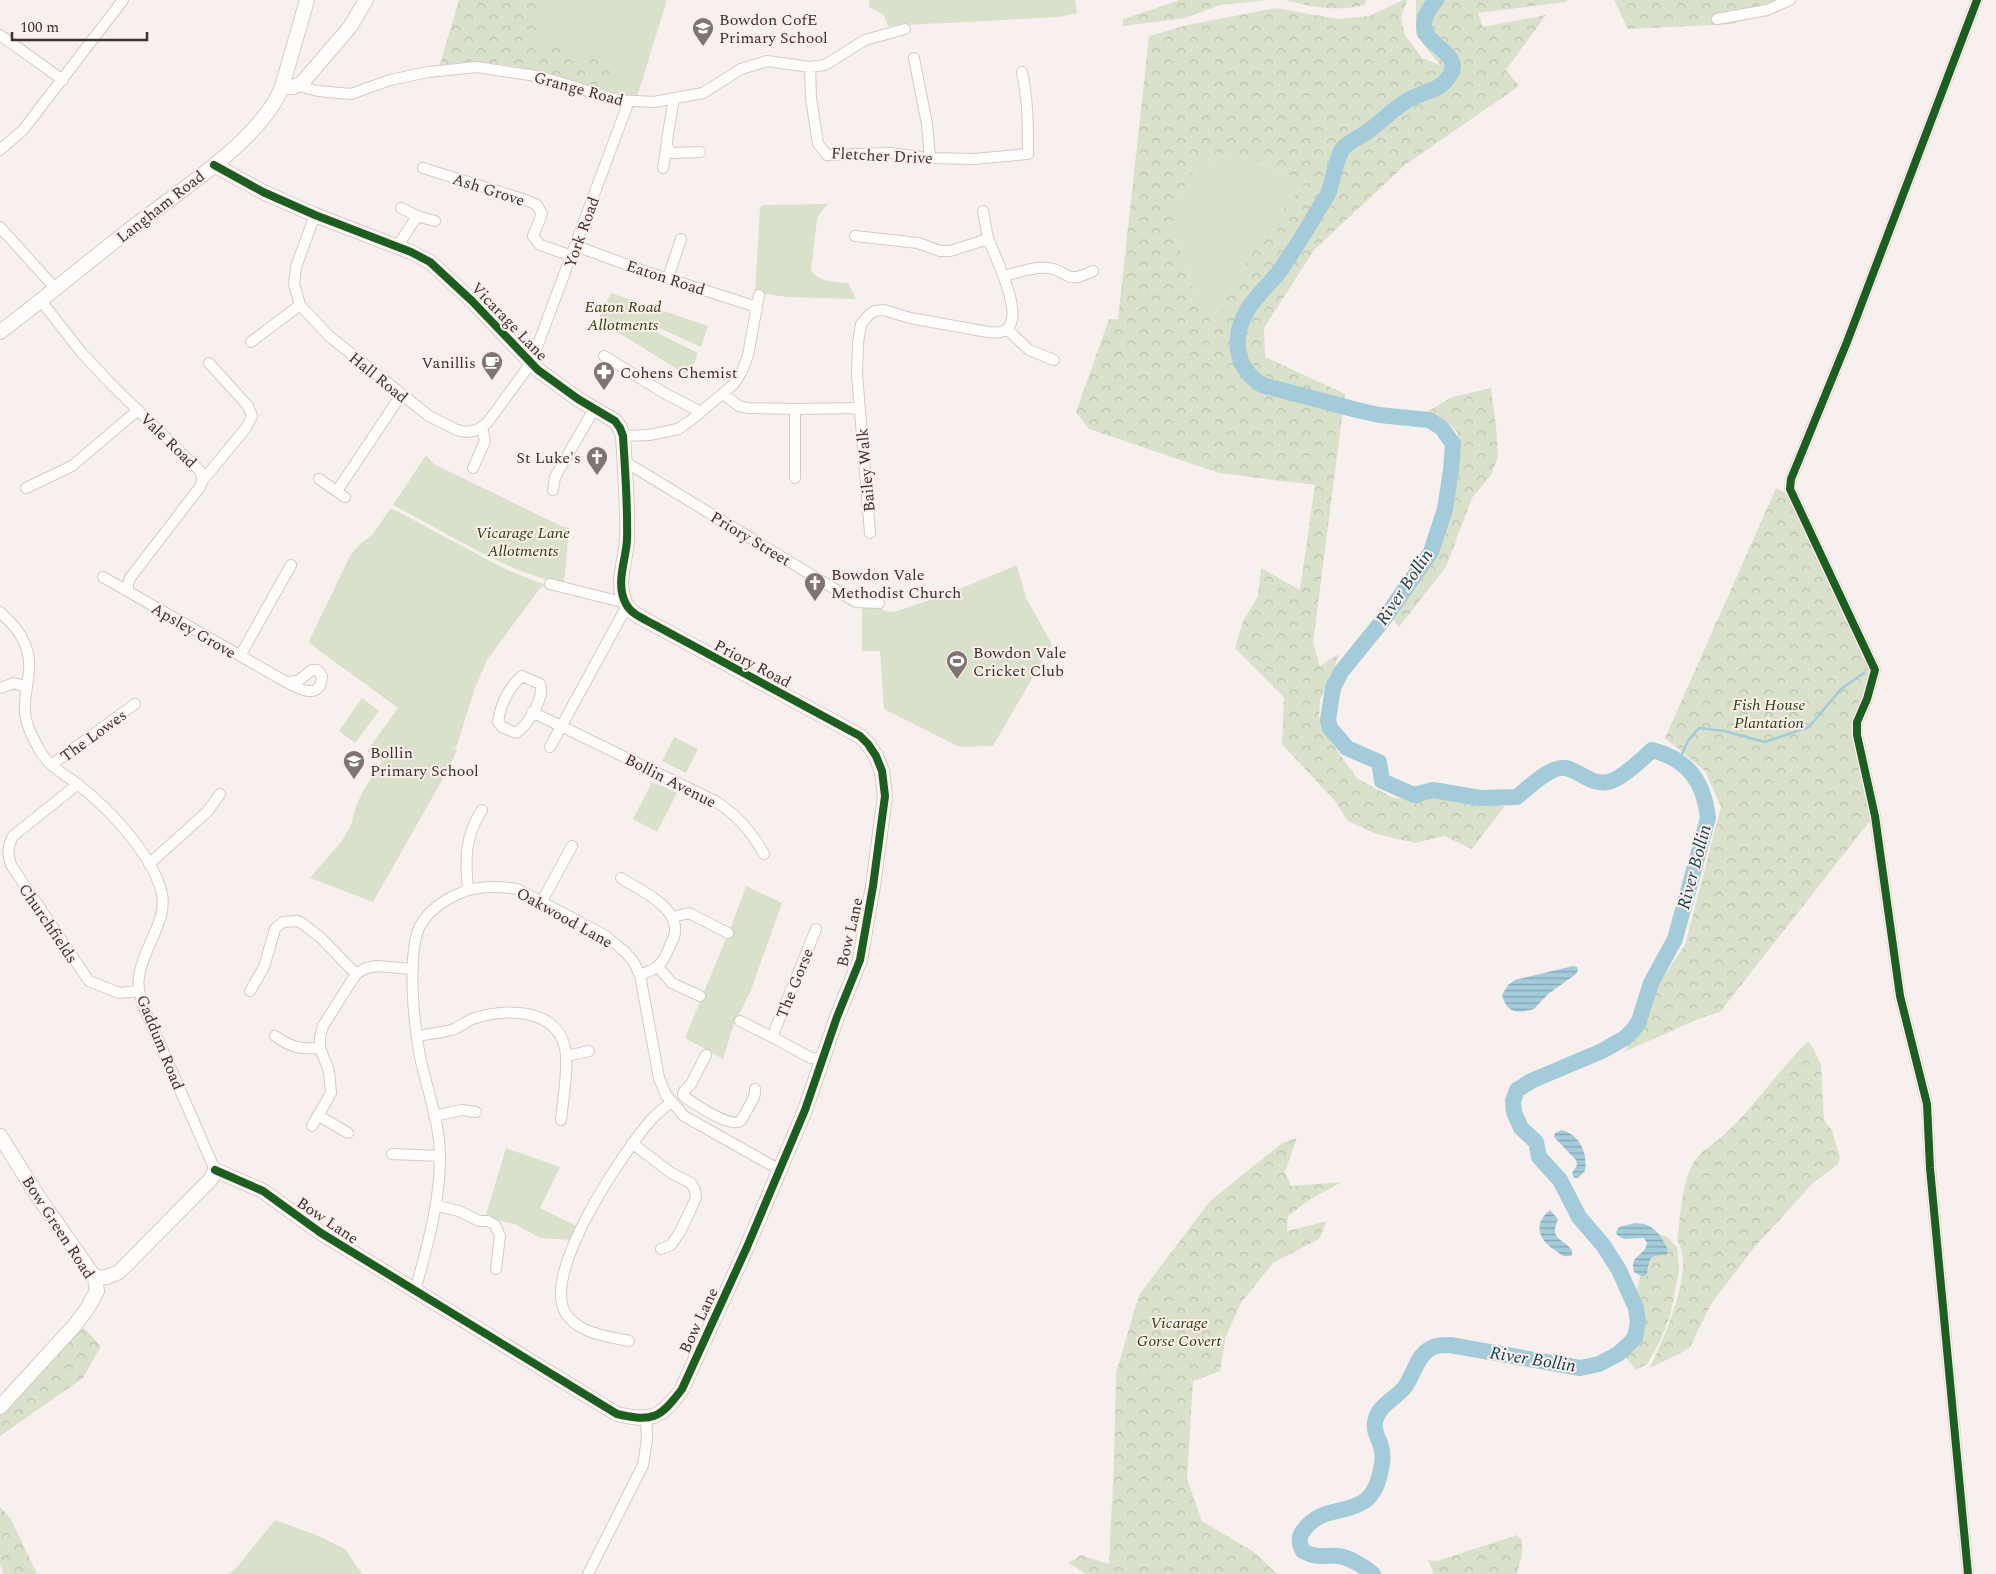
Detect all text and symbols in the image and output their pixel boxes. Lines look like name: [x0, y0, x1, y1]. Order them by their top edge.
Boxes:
place label: Bowdon CofE Primary School: [719, 8, 828, 50]
scale bar: [12, 10, 148, 42]
text: 100 m: [20, 16, 59, 39]
school or university icon: Bowdon CofE Primary School: [691, 16, 715, 47]
street label: Grange Road: [531, 65, 626, 113]
street label: Fletcher Drive: [830, 141, 933, 171]
street label: Langham Road: [111, 164, 210, 249]
street label: Ash Grove: [449, 167, 528, 213]
street label: York Road: [558, 193, 606, 271]
street label: Eaton Road: [623, 254, 708, 302]
street label: Vicarage Lane: [465, 277, 553, 367]
park label: Eaton Road Allotments: [584, 295, 662, 337]
street label: Hall Road: [344, 346, 413, 409]
cafe icon: Vanillis: [480, 350, 504, 381]
place label: Vanillis: [422, 351, 476, 375]
pharmacy icon: Cohens Chemist: [592, 360, 616, 391]
place label: Cohens Chemist: [620, 361, 738, 385]
street label: Vale Road: [134, 407, 202, 474]
street label: Bailey Walk: [850, 427, 882, 513]
church icon: St Luke's: [585, 445, 609, 476]
place label: St Luke's: [516, 446, 581, 470]
street label: Priory Street: [706, 505, 796, 573]
park label: Vicarage Lane Allotments: [476, 521, 570, 563]
water label: River Bollin: [1369, 543, 1440, 631]
place label: Bowdon Vale Methodist Church: [831, 563, 961, 605]
church icon: Bowdon Vale Methodist Church: [803, 571, 827, 602]
street label: Apsley Grove: [146, 597, 241, 665]
street label: Priory Road: [710, 634, 795, 694]
place label: Bowdon Vale Cricket Club: [973, 641, 1067, 683]
sports icon: Bowdon Vale Cricket Club: [945, 649, 969, 680]
park label: Fish House Plantation: [1733, 693, 1805, 735]
street label: The Lowes: [55, 703, 132, 768]
place label: Bollin Primary School: [370, 741, 479, 783]
street label: Bollin Avenue: [621, 748, 720, 814]
school or university icon: Bollin Primary School: [342, 749, 366, 780]
water label: River Bollin: [1670, 821, 1719, 913]
street label: Churchfields: [13, 879, 84, 968]
street label: Oakwood Lane: [512, 881, 617, 954]
street label: Bow Lane: [830, 895, 870, 969]
street label: The Gorse: [770, 945, 820, 1022]
street label: Gaddum Road: [130, 991, 190, 1094]
street label: Bow Green Road: [16, 1171, 101, 1284]
street label: Bow Lane: [292, 1191, 363, 1250]
street label: Bow Lane: [673, 1283, 725, 1357]
park label: Vicarage Gorse Covert: [1137, 1311, 1222, 1353]
water label: River Bollin: [1488, 1339, 1578, 1380]

